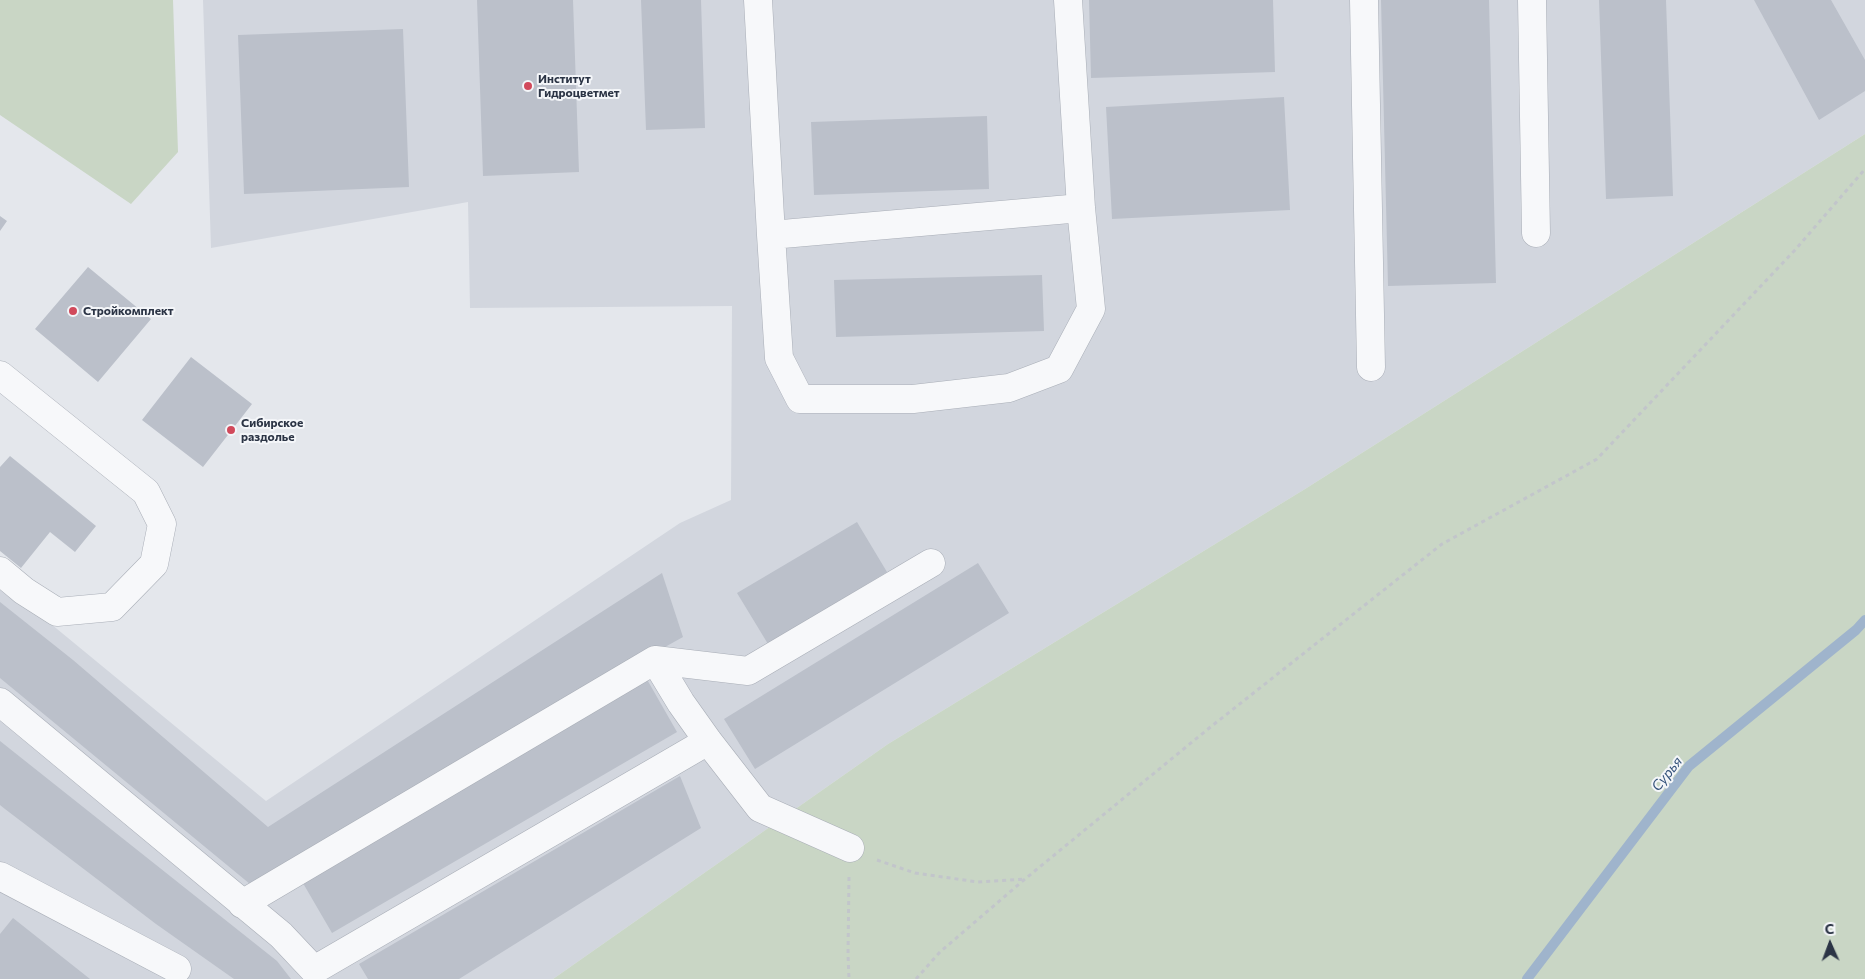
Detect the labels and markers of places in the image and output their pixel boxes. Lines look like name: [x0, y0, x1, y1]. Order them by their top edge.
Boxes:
place label: Институт Гидроцветмет: [538, 72, 620, 100]
marker: Институт Гидроцветмет: [522, 80, 534, 92]
place label: Стройкомплект: [83, 304, 174, 318]
marker: Стройкомплект: [67, 305, 79, 317]
place label: Сибирское раздолье: [241, 416, 303, 444]
marker: Сибирское раздолье: [225, 424, 237, 436]

